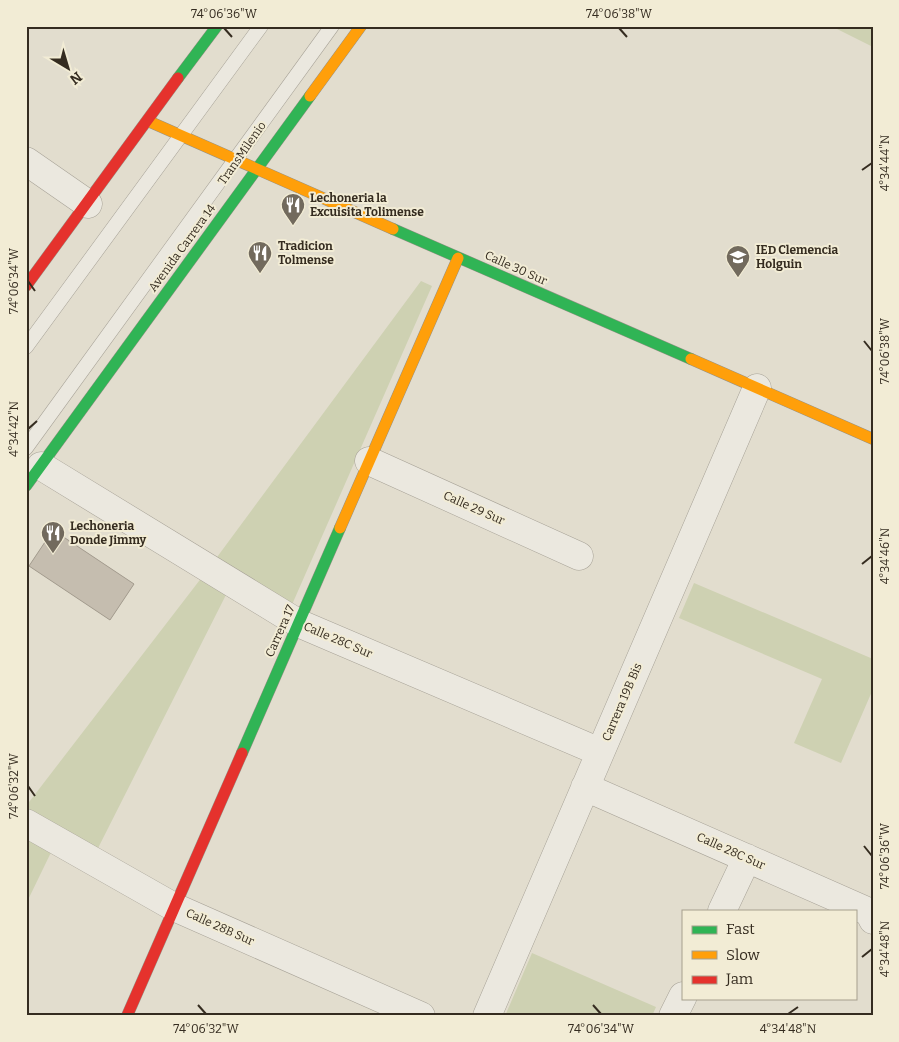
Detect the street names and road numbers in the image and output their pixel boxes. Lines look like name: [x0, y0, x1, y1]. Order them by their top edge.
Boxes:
street label: TransMilenio: [215, 119, 269, 187]
street label: Avenida Carrera 14: [146, 202, 218, 294]
street label: Calle 30 Sur: [483, 248, 550, 288]
street label: Calle 29 Sur: [441, 488, 507, 528]
street label: Carrera 17: [262, 603, 298, 659]
street label: Calle 28C Sur: [302, 619, 375, 661]
street label: Carrera 19B Bis: [599, 661, 645, 743]
street label: Calle 28C Sur: [695, 830, 768, 873]
street label: Calle 28B Sur: [184, 906, 257, 949]

